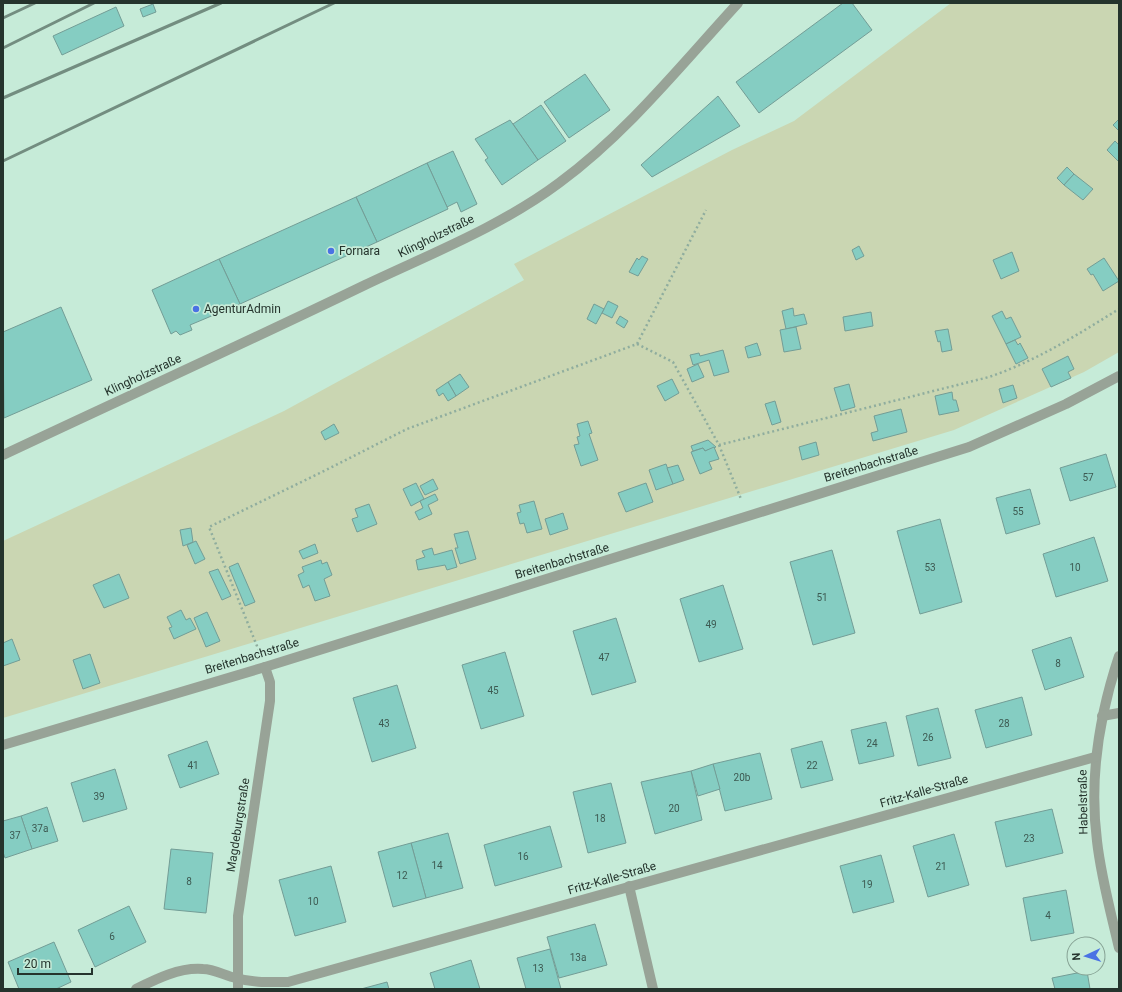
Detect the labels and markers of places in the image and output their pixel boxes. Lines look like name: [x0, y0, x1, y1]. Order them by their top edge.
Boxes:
place label: Fornara: [339, 244, 380, 258]
marker: Fornara: [326, 246, 336, 256]
place label: AgenturAdmin: [204, 302, 281, 316]
marker: AgenturAdmin: [191, 304, 201, 314]

